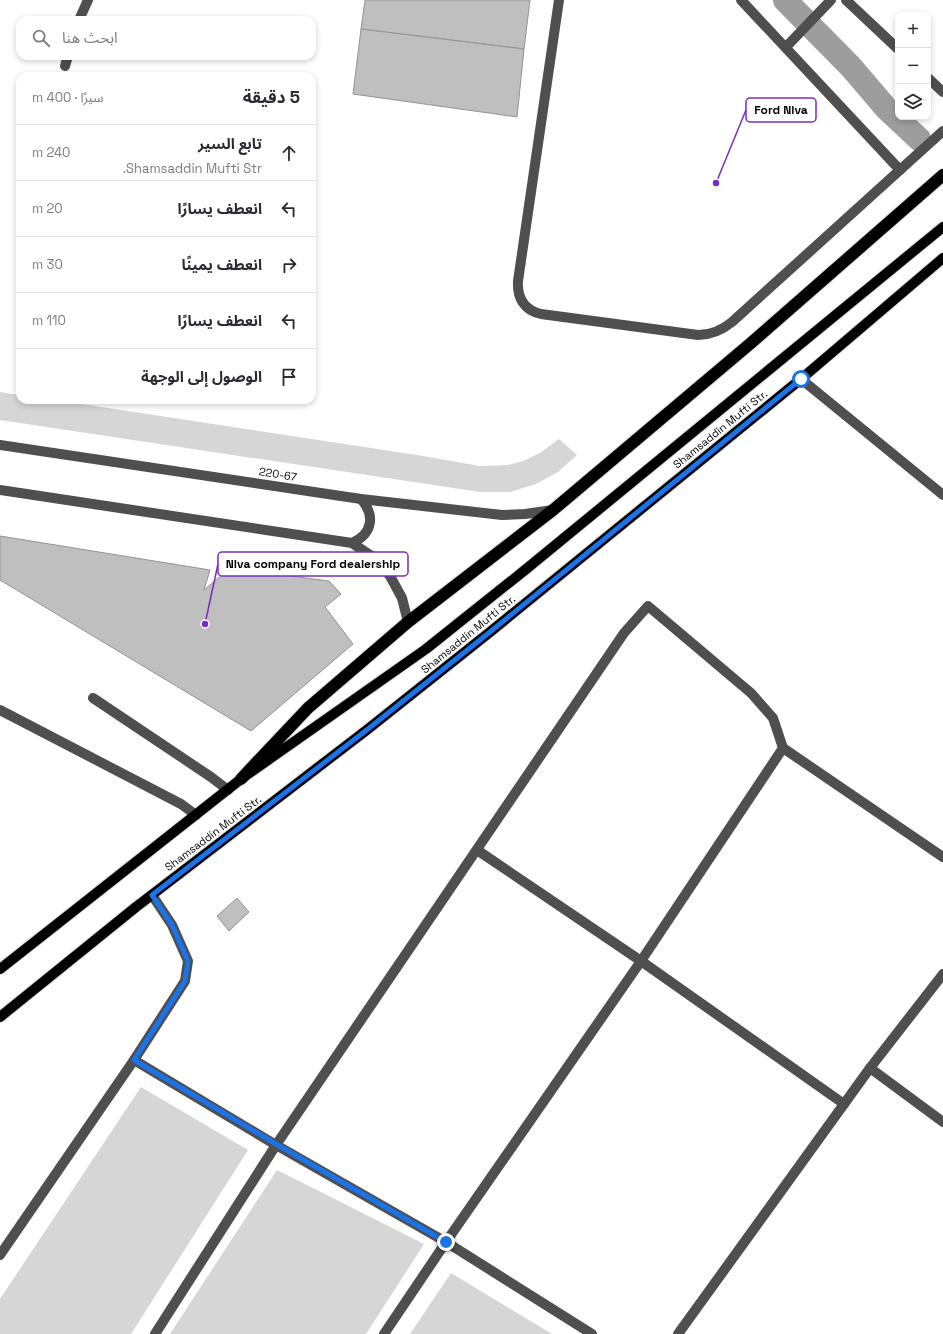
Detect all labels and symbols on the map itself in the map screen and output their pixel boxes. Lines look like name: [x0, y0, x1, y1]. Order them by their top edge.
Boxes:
callout: Ford Niva: [746, 98, 816, 122]
text: Ford Niva: [754, 102, 808, 118]
route start: [792, 370, 810, 388]
street label: Shamsaddin Mufti Str.: [670, 387, 770, 471]
street label: 220-67: [258, 464, 298, 484]
callout: Niva company Ford dealership: [218, 552, 408, 576]
text: Niva company Ford dealership: [226, 556, 400, 572]
street label: Shamsaddin Mufti Str.: [418, 592, 518, 676]
street label: Shamsaddin Mufti Str.: [162, 792, 264, 874]
route end: [437, 1233, 455, 1251]

